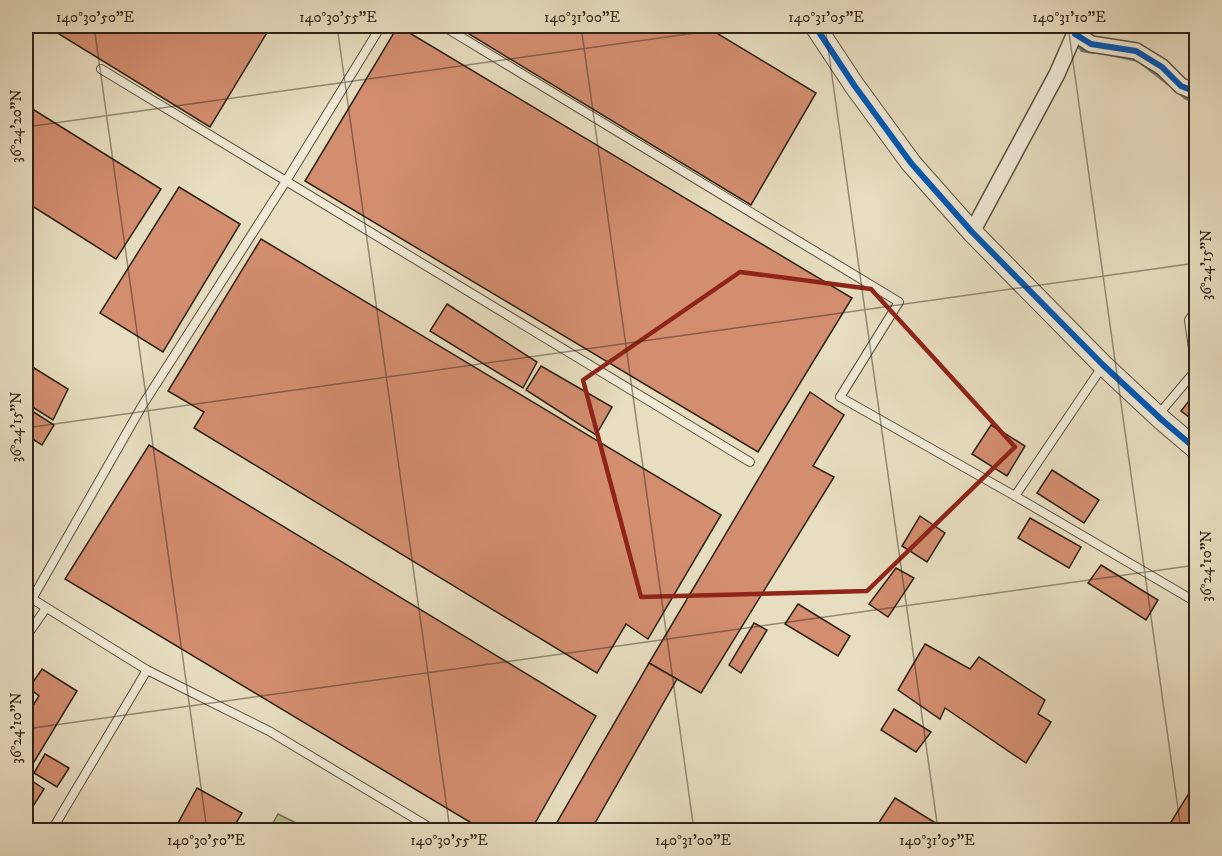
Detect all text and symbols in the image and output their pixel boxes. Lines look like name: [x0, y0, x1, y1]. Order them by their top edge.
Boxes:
text: 140°30'50"E: [56, 8, 134, 27]
text: 140°30'55"E: [299, 8, 377, 27]
text: 140°31'00"E: [544, 8, 620, 27]
text: 140°31'05"E: [788, 8, 864, 27]
text: 140°31'10"E: [1032, 8, 1106, 27]
text: 36°24'20"N: [7, 89, 26, 163]
text: 36°24'15"N: [1197, 230, 1216, 300]
text: 36°24'15"N: [7, 392, 26, 462]
text: 36°24'10"N: [1197, 530, 1216, 602]
text: 36°24'10"N: [7, 692, 26, 764]
text: 140°30'50"E: [167, 831, 245, 850]
text: 140°30'55"E: [410, 831, 488, 850]
text: 140°31'00"E: [655, 831, 731, 850]
text: 140°31'05"E: [899, 831, 975, 850]

